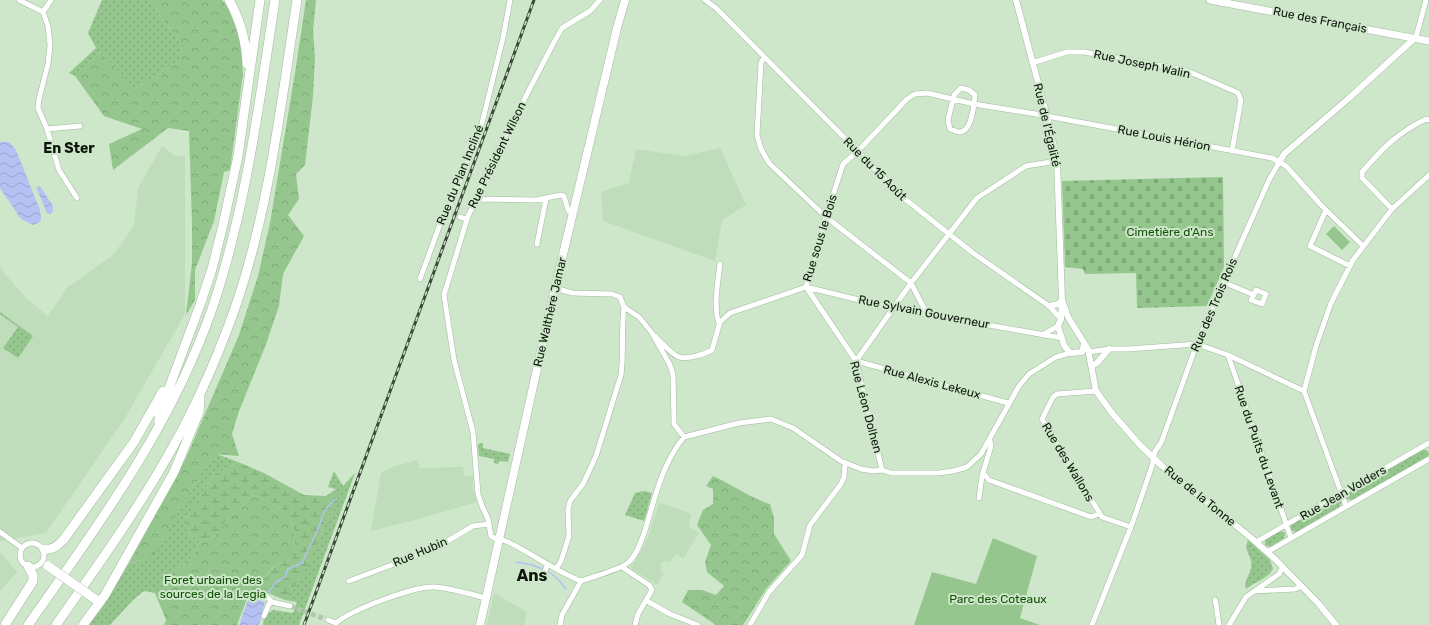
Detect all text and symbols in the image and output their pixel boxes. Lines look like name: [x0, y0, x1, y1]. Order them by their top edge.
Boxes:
street label: Rue des Français: [1272, 4, 1368, 36]
street label: Rue Joseph Walin: [1092, 47, 1192, 81]
street label: Rue de l'Égalité: [1031, 82, 1063, 168]
street label: Rue Président Wilson: [465, 99, 529, 211]
street label: Rue Louis Hérion: [1116, 122, 1212, 154]
street label: Rue du Plan Incliné: [434, 123, 487, 227]
street label: Rue du 15 Août: [840, 134, 910, 204]
district label: En Ster: [43, 140, 95, 157]
street label: Rue sous le Bois: [800, 193, 840, 283]
park label: Cimetière d'Ans: [1126, 225, 1214, 239]
street label: Rue Walthère Jamar: [531, 255, 570, 368]
street label: Rue des Trois Rois: [1188, 256, 1240, 354]
street label: Rue Sylvain Gouverneur: [857, 292, 991, 332]
street label: Rue Léon Dolhen: [847, 360, 885, 454]
street label: Rue Alexis Lekeux: [882, 362, 983, 402]
street label: Rue du Puits du Levant: [1231, 384, 1287, 511]
street label: Rue des Wallons: [1039, 420, 1097, 504]
street label: Rue de la Tonne: [1162, 463, 1239, 529]
street label: Rue Jean Volders: [1297, 463, 1389, 523]
street label: Rue Hubin: [391, 534, 449, 570]
district label: Ans: [517, 566, 547, 585]
park label: Foret urbaine des sources de la Legia: [160, 573, 266, 601]
park label: Parc des Coteaux: [949, 592, 1047, 606]

